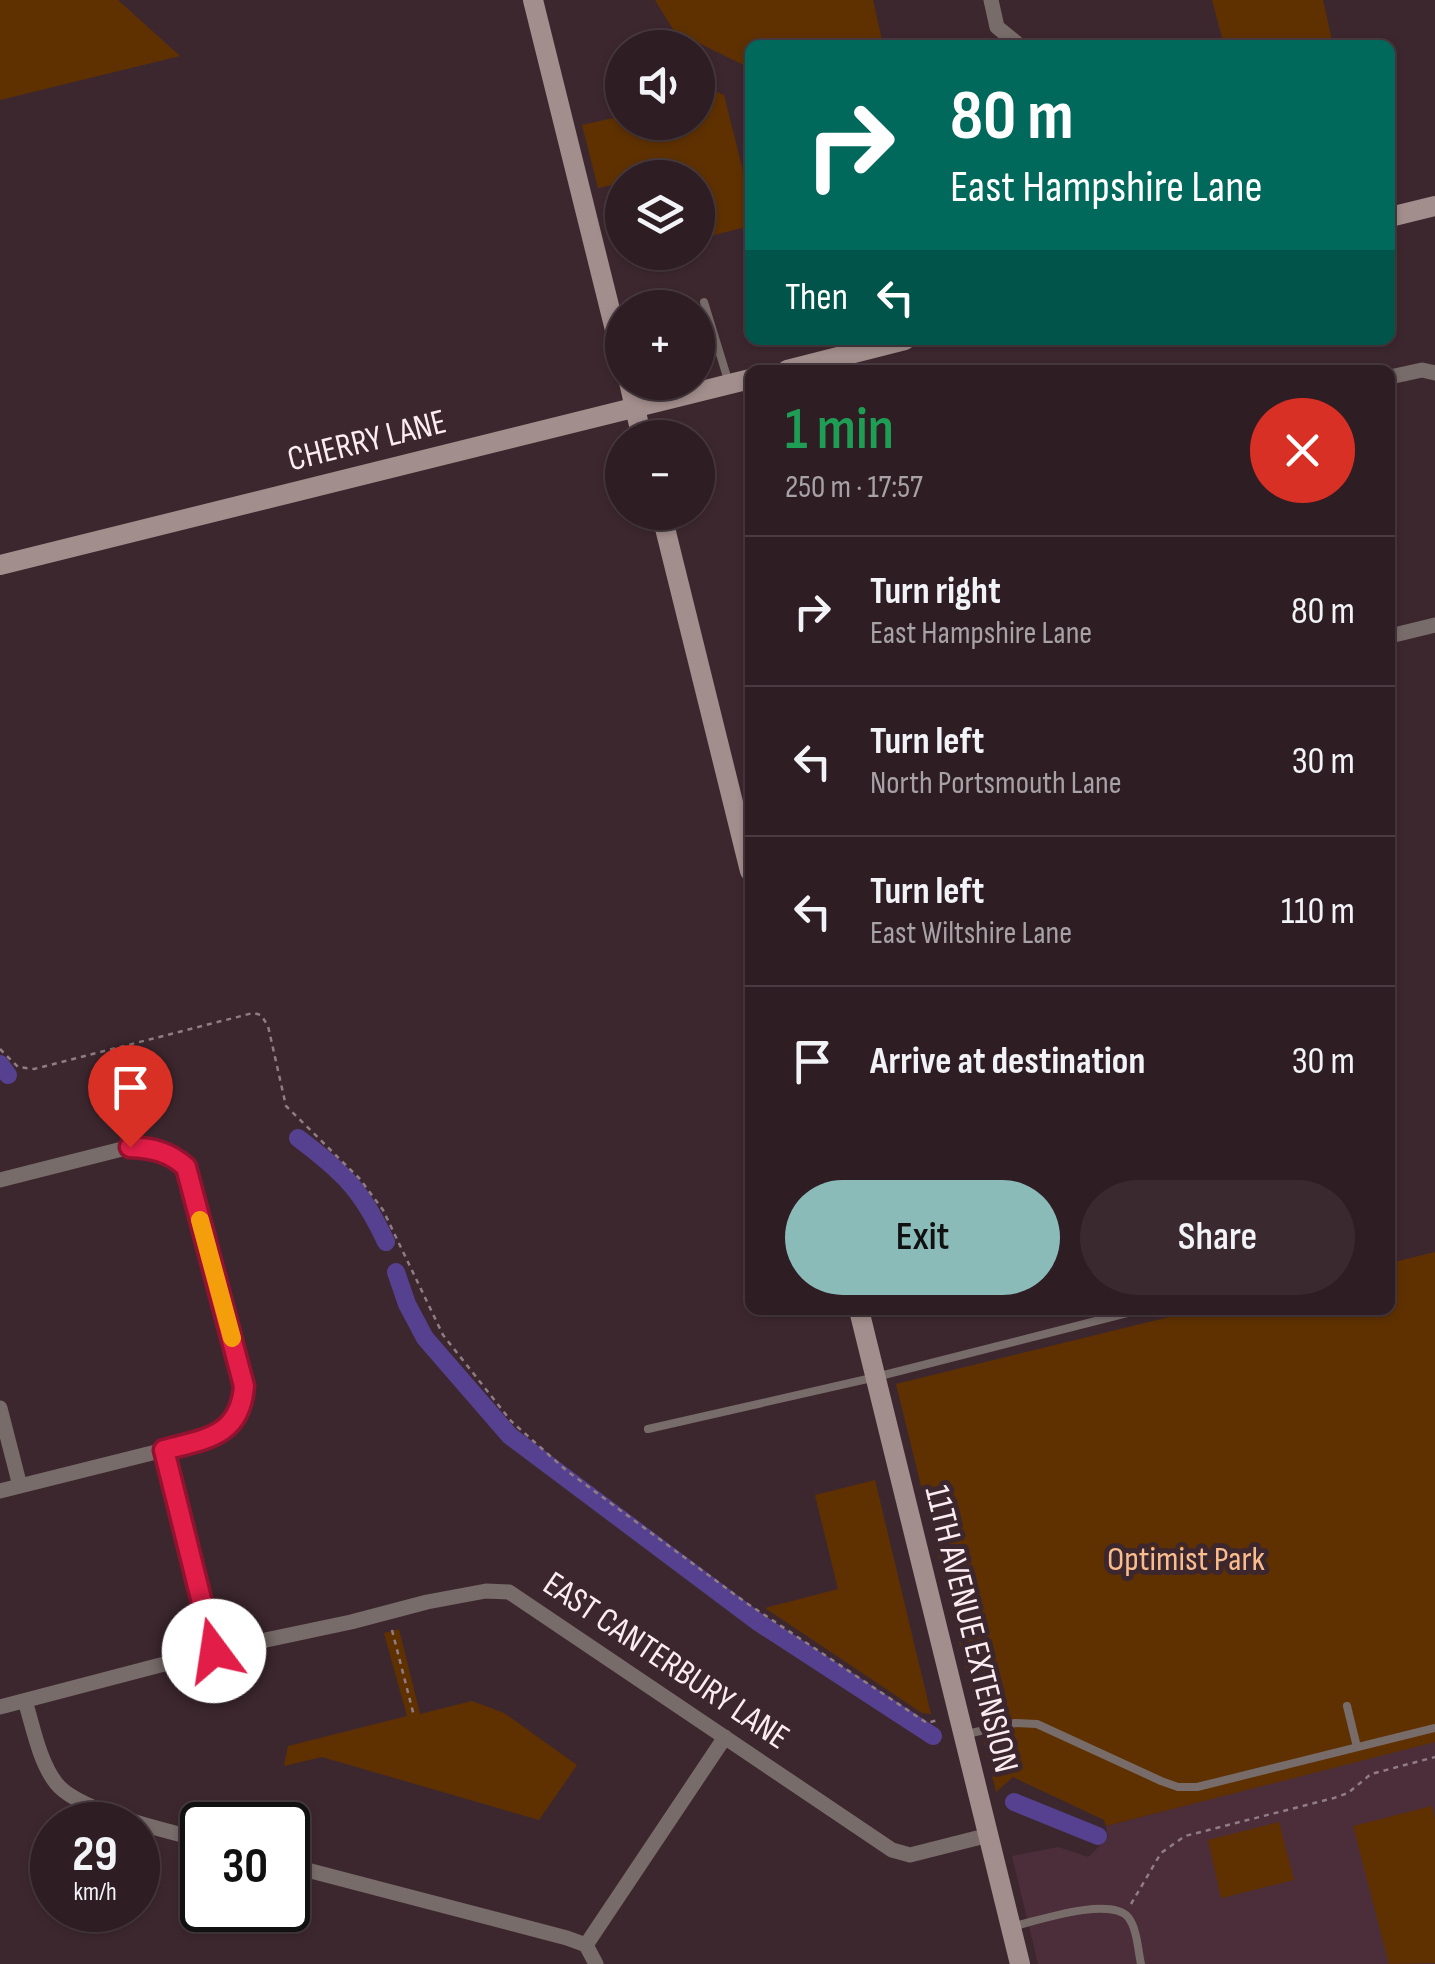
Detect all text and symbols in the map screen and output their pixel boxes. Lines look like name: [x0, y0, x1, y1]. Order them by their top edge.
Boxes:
map controls: [605, 30, 715, 530]
button: sound: [605, 30, 715, 140]
text: 80 m: [950, 75, 1074, 159]
icon: right: [785, 80, 915, 210]
button: layers: [605, 160, 715, 270]
text: East Hampshire Lane: [950, 160, 1262, 215]
icon: left: [868, 270, 923, 325]
text: Then: [785, 275, 848, 320]
button: +: [605, 290, 715, 400]
text: 1 min: [785, 394, 894, 466]
button: close: [1250, 398, 1355, 503]
street label: CHERRY LANE: [283, 401, 451, 481]
button: −: [605, 420, 715, 530]
text: 250 m · 17:57: [785, 468, 923, 507]
text: Turn right: [870, 569, 1001, 614]
icon: right: [785, 584, 840, 639]
text: 80 m: [1291, 589, 1355, 634]
text: East Hampshire Lane: [870, 614, 1092, 653]
text: Turn left: [870, 719, 984, 764]
icon: left: [785, 734, 840, 789]
text: 30 m: [1292, 739, 1355, 784]
text: North Portsmouth Lane: [870, 764, 1122, 803]
text: Turn left: [870, 869, 984, 914]
icon: left: [785, 884, 840, 939]
text: 110 m: [1281, 889, 1355, 934]
text: East Wiltshire Lane: [870, 914, 1072, 953]
icon: arrive: [785, 1034, 840, 1089]
text: Arrive at destination: [870, 1039, 1145, 1084]
text: 30 m: [1292, 1039, 1355, 1084]
pin: [88, 1045, 173, 1148]
icon: arrive: [103, 1060, 158, 1115]
button: Exit: [785, 1180, 1060, 1295]
button: Share: [1080, 1180, 1355, 1295]
street label: 11TH AVENUE EXTENSION: [915, 1481, 1027, 1777]
park label: Optimist Park: [1107, 1538, 1266, 1581]
street label: EAST CANTERBURY LANE: [535, 1563, 797, 1759]
position arrow: [162, 1599, 266, 1703]
speed limit sign: 30: [180, 1802, 310, 1932]
text: 29: [72, 1825, 118, 1885]
text: km/h: [73, 1877, 117, 1908]

